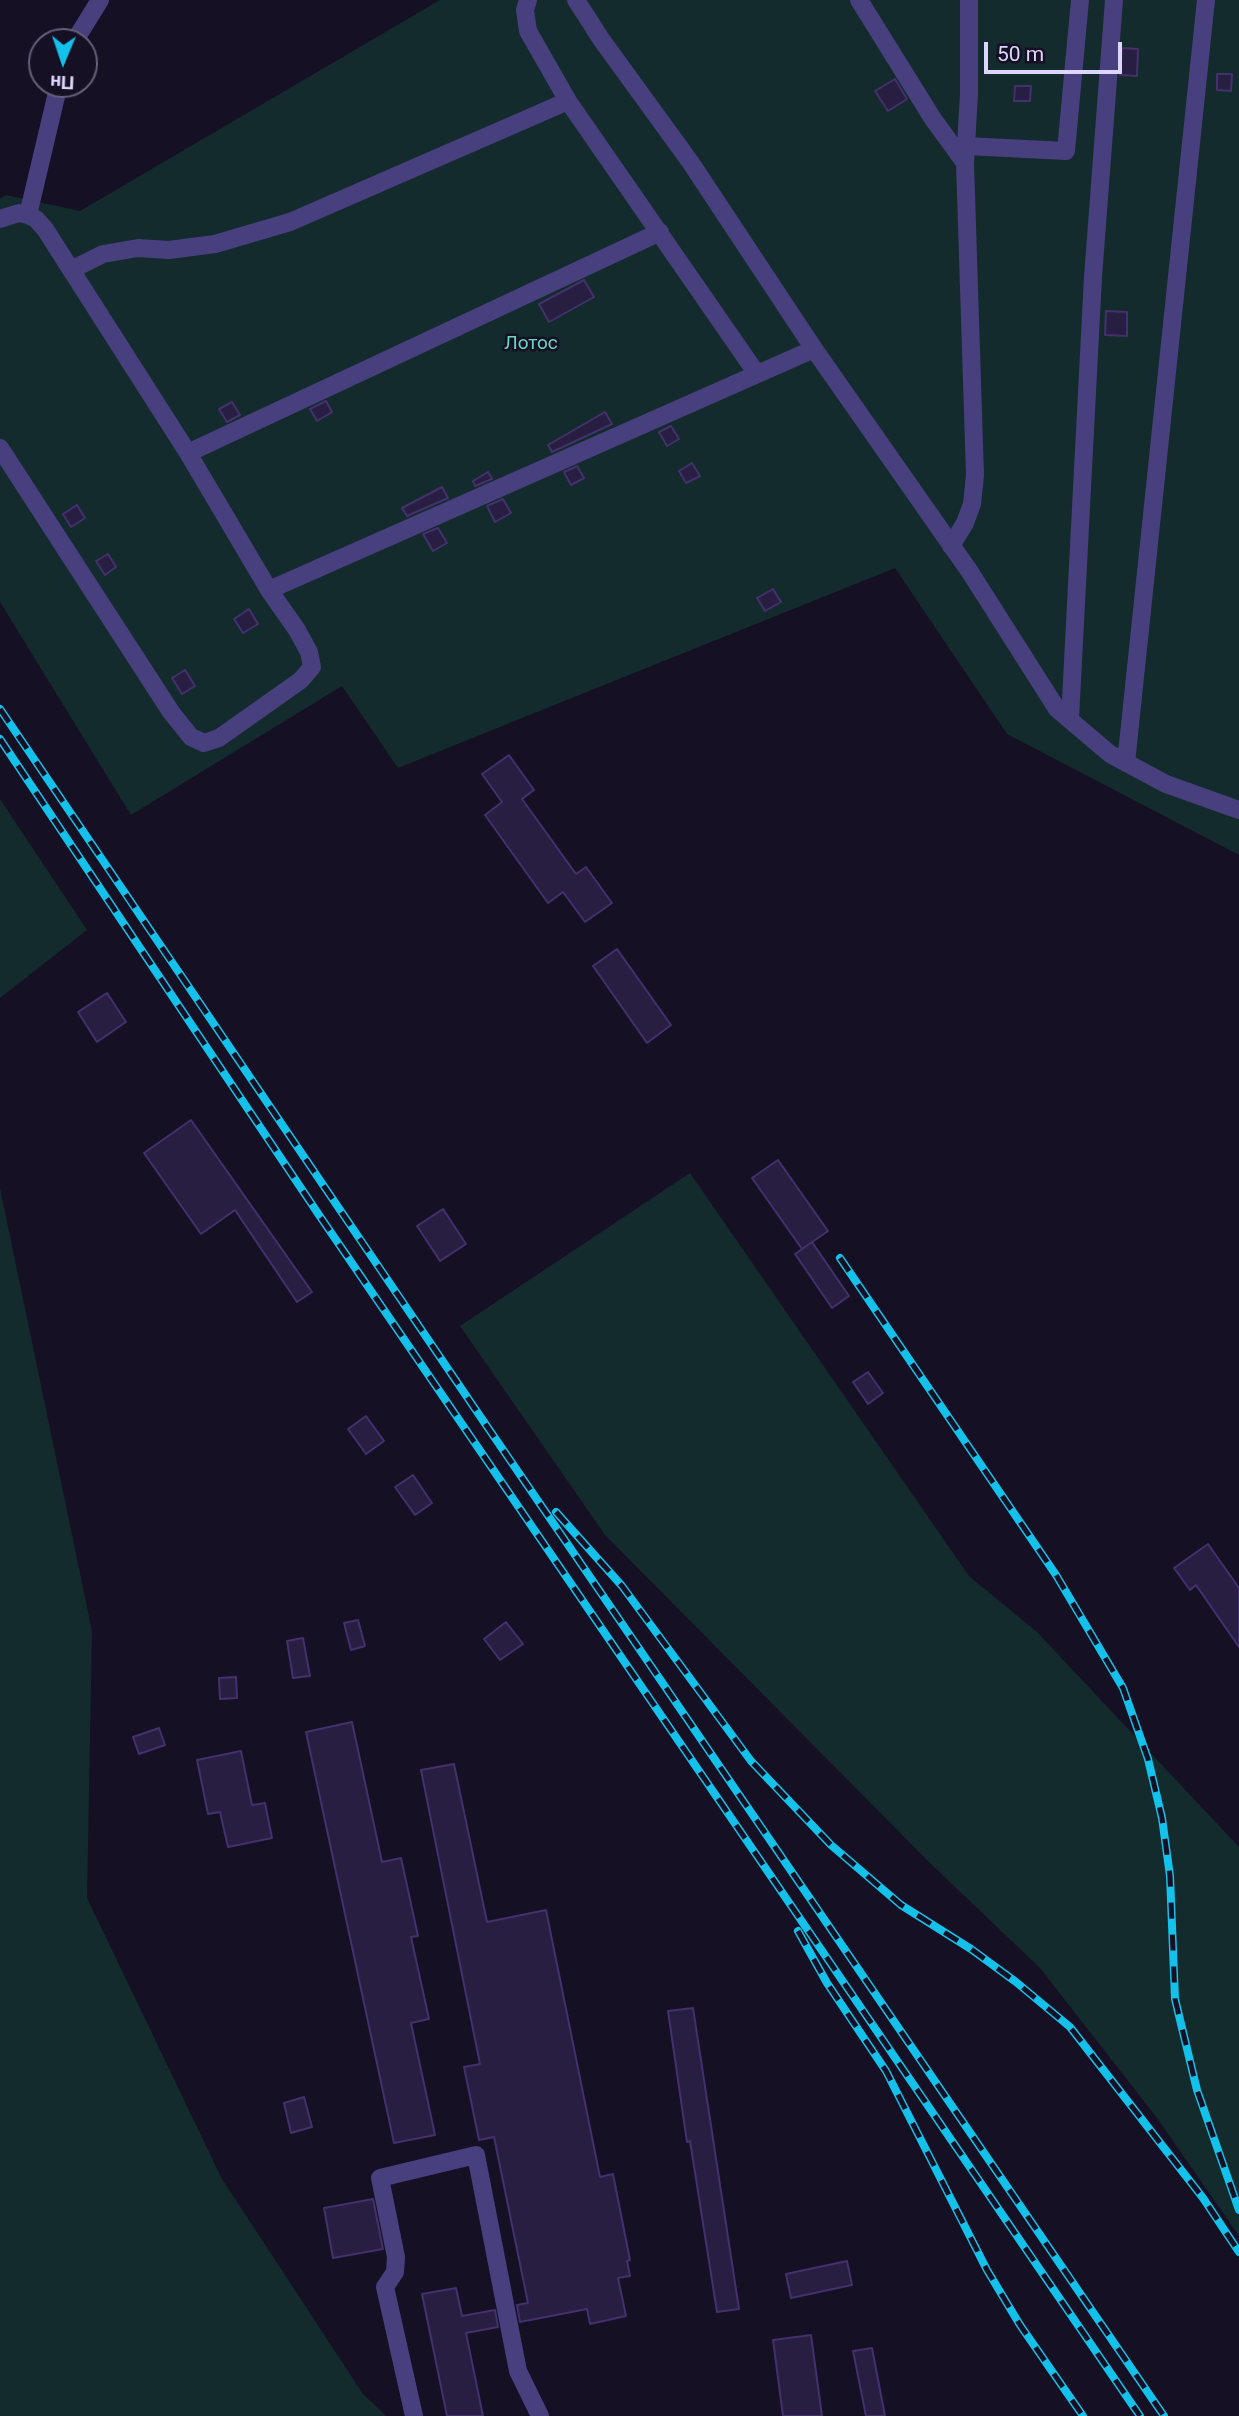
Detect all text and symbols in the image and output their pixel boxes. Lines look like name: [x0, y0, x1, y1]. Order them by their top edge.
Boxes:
north arrow: [28, 28, 98, 98]
scale bar: [987, 28, 1125, 72]
text: 50 m: [997, 42, 1044, 66]
text: Пн: [50, 71, 75, 94]
park label: Лотос: [504, 333, 558, 355]

